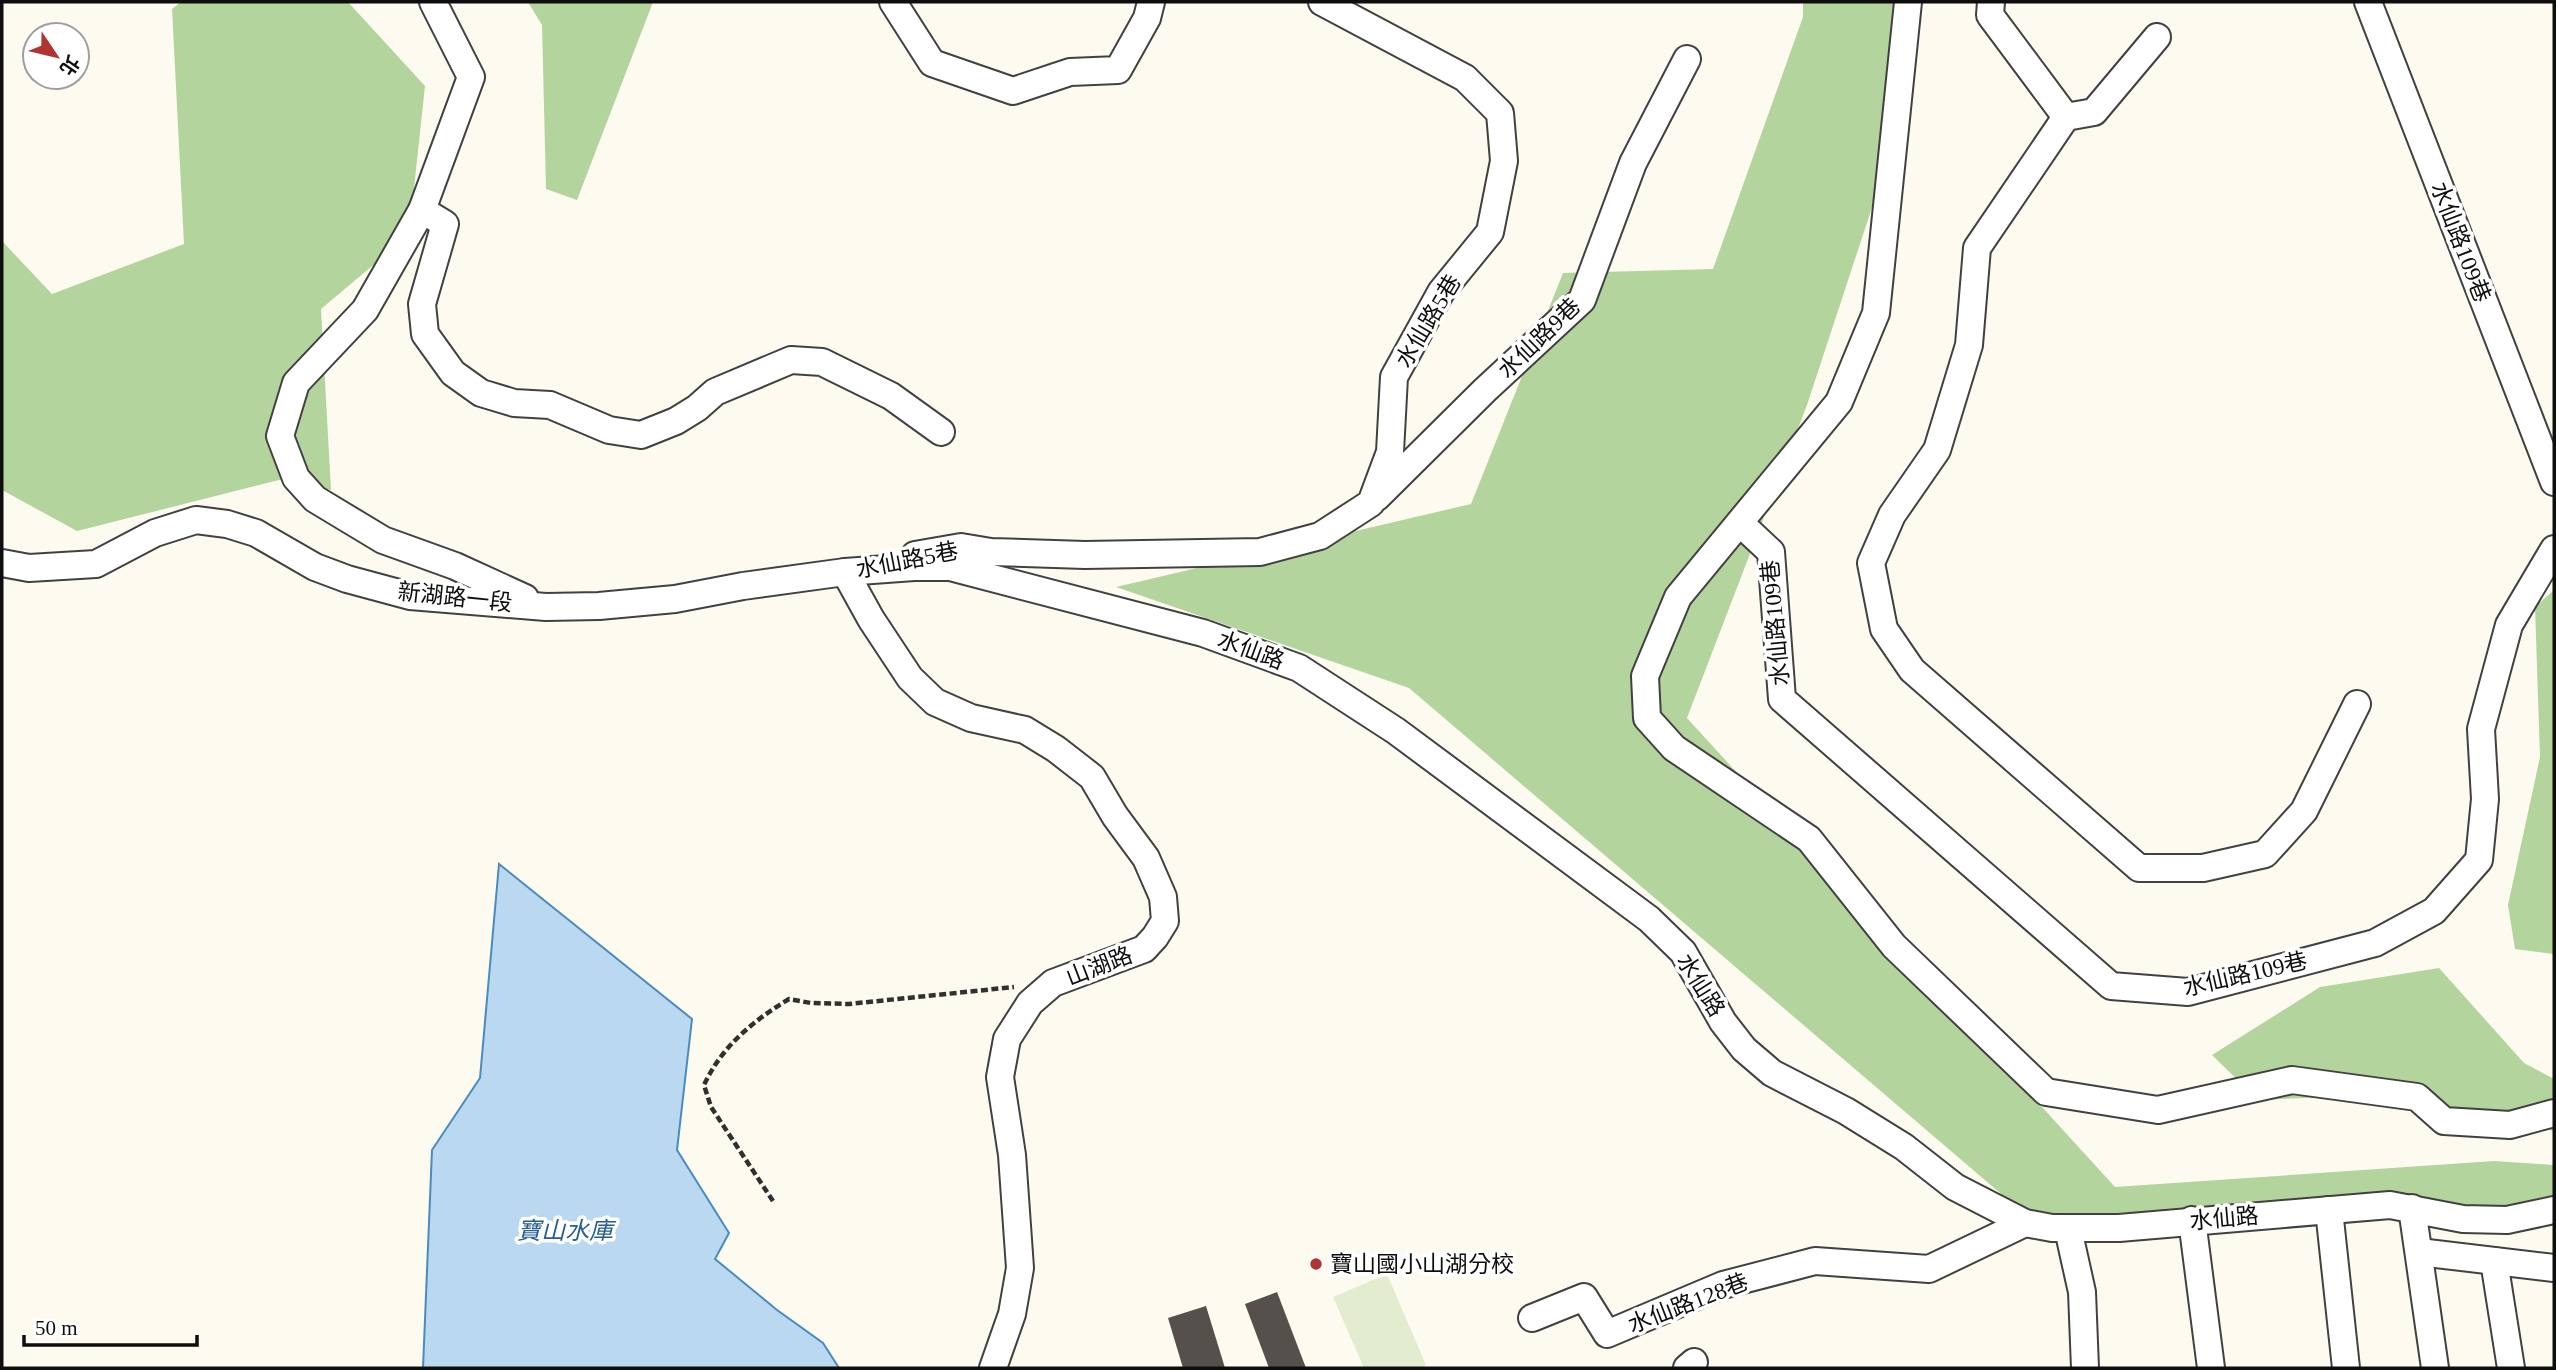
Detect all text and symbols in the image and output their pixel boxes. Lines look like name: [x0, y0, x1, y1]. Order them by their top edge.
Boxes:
north arrow: [21, 21, 91, 91]
text: 北: [55, 52, 84, 79]
street label: 水仙路109巷: [2426, 179, 2495, 306]
street label: 水仙路5巷: [1391, 270, 1466, 372]
street label: 水仙路9巷: [1493, 293, 1585, 383]
street label: 水仙路5巷: [854, 538, 960, 583]
street label: 水仙路109巷: [1758, 559, 1793, 687]
street label: 新湖路一段: [396, 579, 513, 616]
street label: 水仙路: [1214, 627, 1288, 674]
street label: 山湖路: [1062, 942, 1136, 991]
street label: 水仙路109巷: [2181, 948, 2310, 1001]
street label: 水仙路: [1672, 949, 1729, 1021]
street label: 水仙路: [2189, 1203, 2260, 1234]
water label: 寶山水庫: [517, 1218, 617, 1244]
place label: 寶山國小山湖分校: [1330, 1252, 1514, 1277]
marker: 寶山國小山湖分校: [1308, 1256, 1324, 1272]
street label: 水仙路128巷: [1625, 1269, 1752, 1338]
scale bar: [24, 1304, 198, 1348]
text: 50 m: [35, 1316, 78, 1340]

